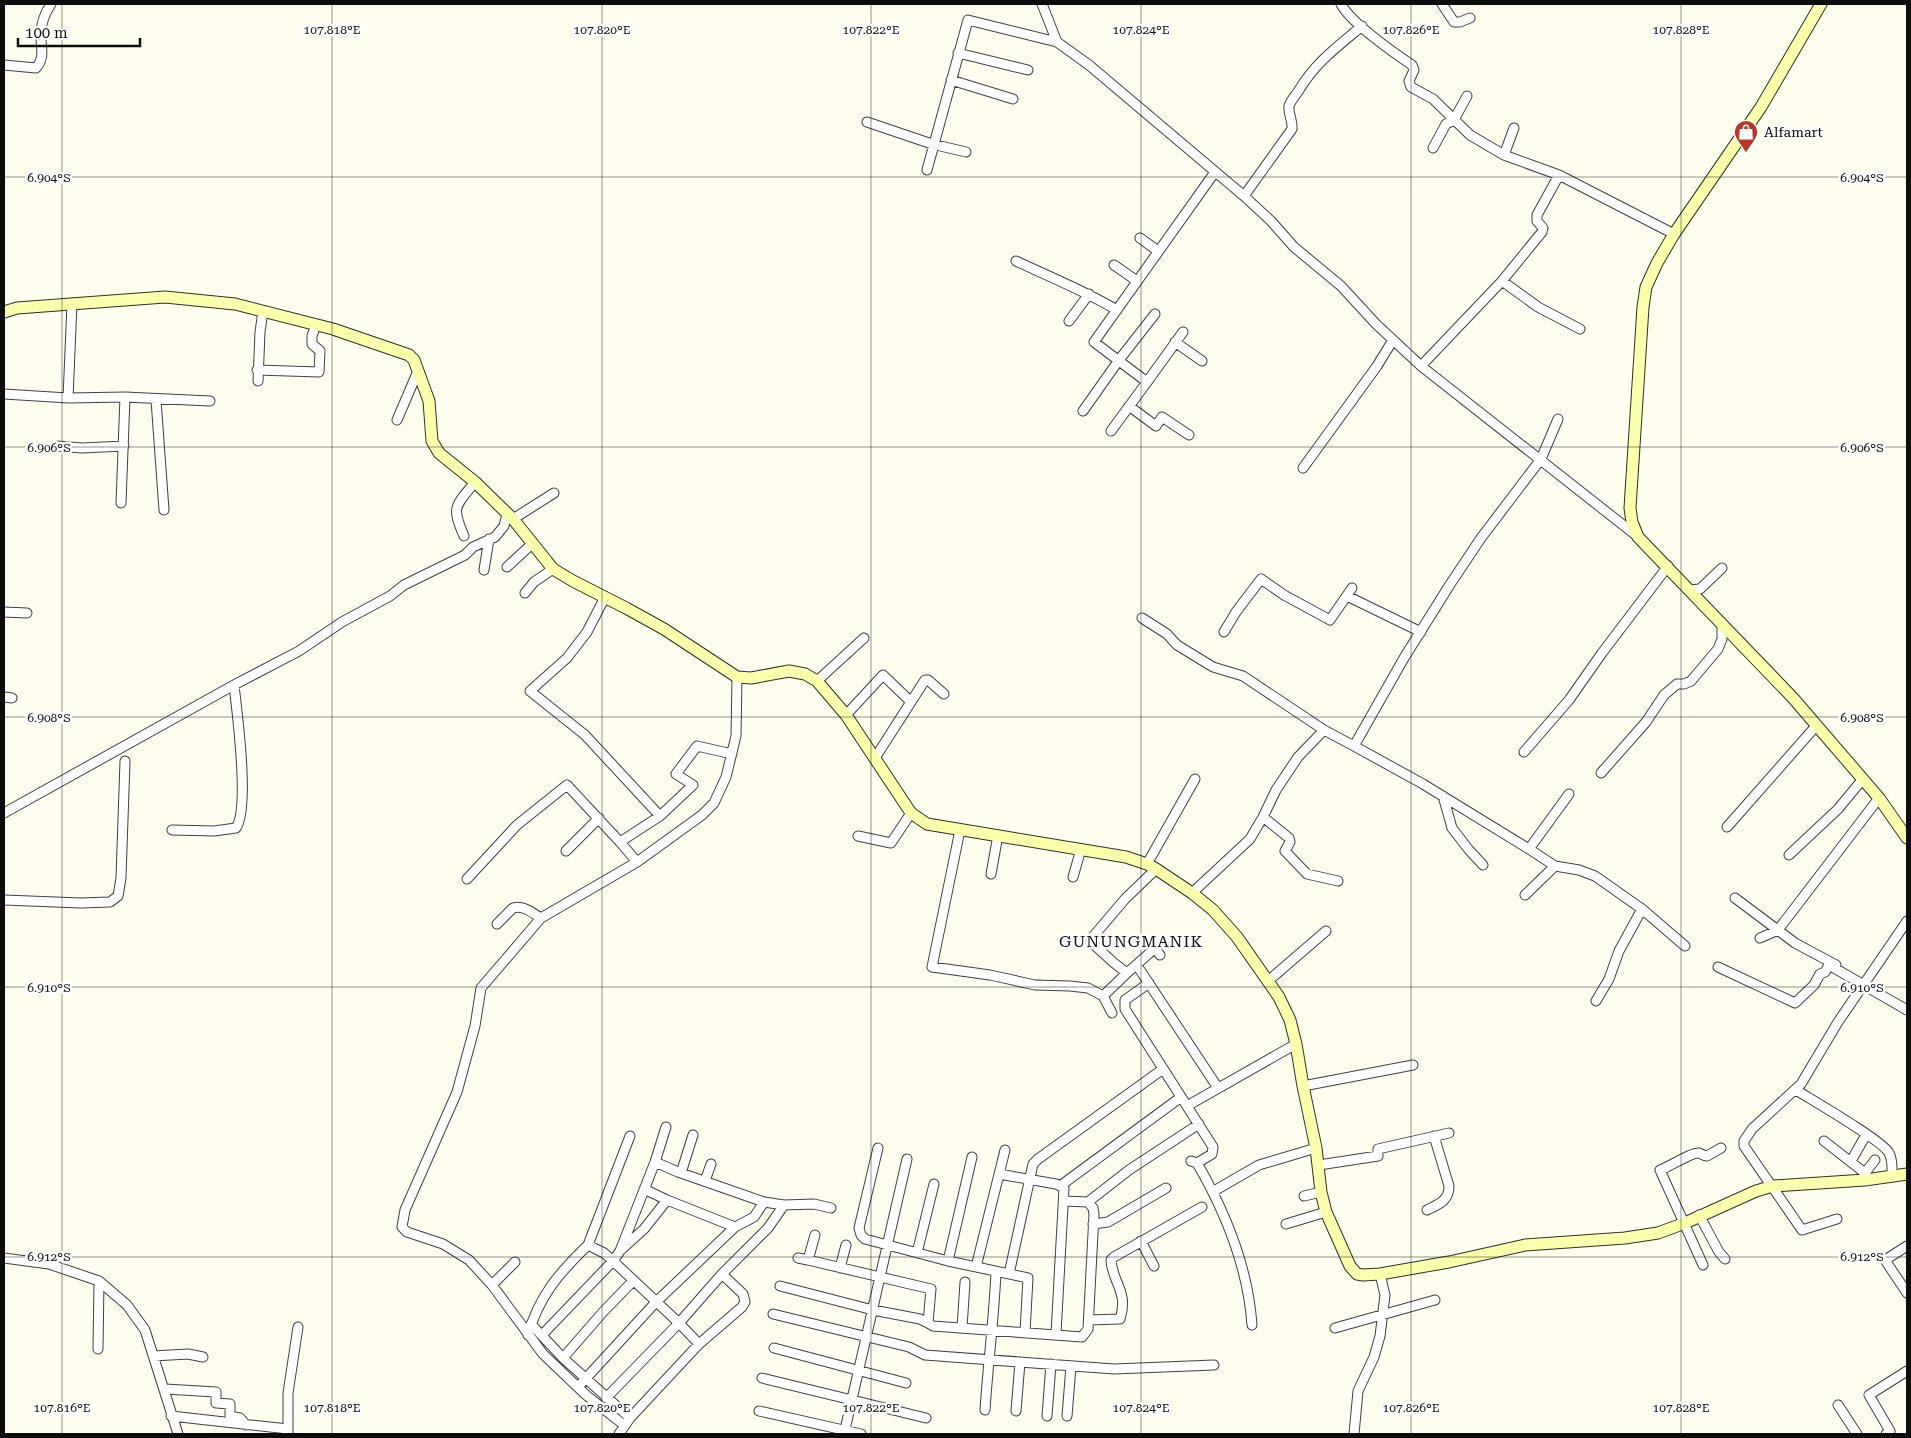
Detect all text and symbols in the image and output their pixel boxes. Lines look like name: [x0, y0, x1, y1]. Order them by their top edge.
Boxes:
scale bar: [18, 15, 140, 47]
text: 107.818°E: [304, 23, 360, 37]
text: 107.820°E: [574, 23, 630, 37]
text: 107.822°E: [843, 23, 899, 37]
text: 107.824°E: [1113, 23, 1169, 37]
text: 107.826°E: [1383, 23, 1439, 37]
text: 107.828°E: [1653, 23, 1709, 37]
text: 100 m: [25, 24, 68, 42]
shop icon: Alfamart: [1733, 119, 1759, 153]
place label: Alfamart: [1764, 124, 1823, 140]
text: 6.904°S: [27, 171, 71, 185]
text: 6.904°S: [1840, 171, 1884, 185]
text: 6.906°S: [27, 441, 71, 455]
text: 6.906°S: [1840, 441, 1884, 455]
text: 6.908°S: [27, 711, 71, 725]
text: 6.908°S: [1840, 711, 1884, 725]
district label: GUNUNGMANIK: [1059, 932, 1203, 951]
text: 6.910°S: [27, 981, 71, 995]
text: 6.910°S: [1840, 981, 1884, 995]
text: 6.912°S: [27, 1250, 71, 1264]
text: 6.912°S: [1840, 1250, 1884, 1264]
text: 107.816°E: [34, 1401, 90, 1415]
text: 107.818°E: [304, 1401, 360, 1415]
text: 107.820°E: [574, 1401, 630, 1415]
text: 107.822°E: [843, 1401, 899, 1415]
text: 107.824°E: [1113, 1401, 1169, 1415]
text: 107.826°E: [1383, 1401, 1439, 1415]
text: 107.828°E: [1653, 1401, 1709, 1415]

